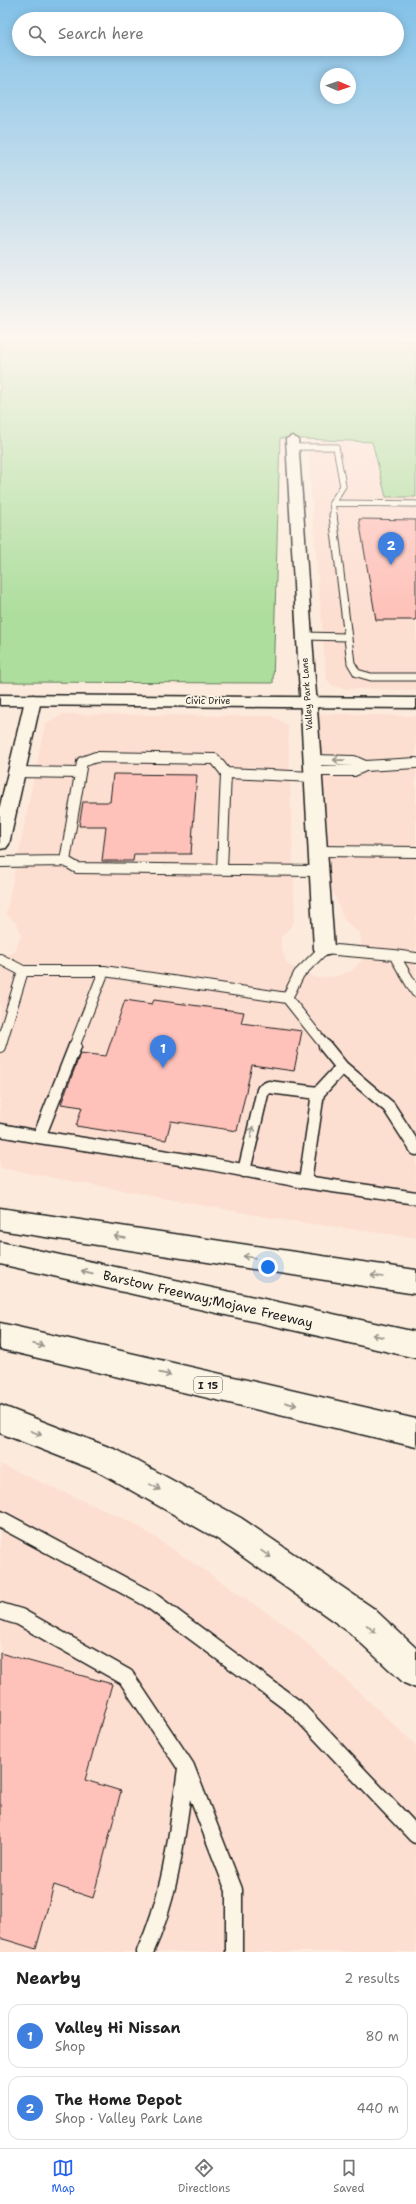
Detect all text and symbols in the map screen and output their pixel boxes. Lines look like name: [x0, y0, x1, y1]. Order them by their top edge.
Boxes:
search box: [12, 12, 404, 56]
icon: search: [26, 23, 48, 45]
text: Search here: [58, 24, 144, 44]
north arrow: [320, 68, 356, 104]
pin: 2: [378, 532, 404, 565]
street label: Valley Park Lane: [298, 657, 316, 731]
street label: Civic Drive: [186, 695, 230, 707]
one-way arrow: [333, 757, 346, 764]
pin: 1: [150, 1035, 176, 1068]
one-way arrow: [249, 1126, 257, 1139]
one-way arrow: [114, 1233, 127, 1241]
one-way arrow: [243, 1253, 256, 1261]
your location: [258, 1257, 278, 1277]
one-way arrow: [81, 1267, 94, 1275]
street label: Barstow Freeway;Mojave Freeway: [101, 1267, 315, 1331]
one-way arrow: [371, 1272, 384, 1280]
one-way arrow: [372, 1332, 385, 1340]
one-way arrow: [31, 1341, 44, 1349]
one-way arrow: [158, 1371, 171, 1379]
road number: I 15: [194, 1377, 222, 1393]
one-way arrow: [284, 1401, 297, 1408]
one-way arrow: [30, 1430, 42, 1438]
one-way arrow: [148, 1483, 160, 1491]
one-way arrow: [260, 1550, 271, 1558]
one-way arrow: [366, 1625, 376, 1634]
text: Nearby: [16, 1967, 81, 1989]
text: 2 results: [344, 1970, 400, 1987]
text: Valley Hi Nissan: [55, 2018, 181, 2038]
text: 1: [27, 2028, 33, 2045]
text: 80 m: [365, 2028, 399, 2045]
text: Shop: [55, 2038, 85, 2055]
text: The Home Depot: [55, 2090, 182, 2110]
text: 2: [25, 2100, 35, 2117]
text: 440 m: [357, 2100, 399, 2117]
text: Shop · Valley Park Lane: [55, 2110, 203, 2127]
tab: Map: [51, 2157, 75, 2196]
tab: Directions: [178, 2157, 230, 2196]
tab: Saved: [333, 2157, 365, 2196]

